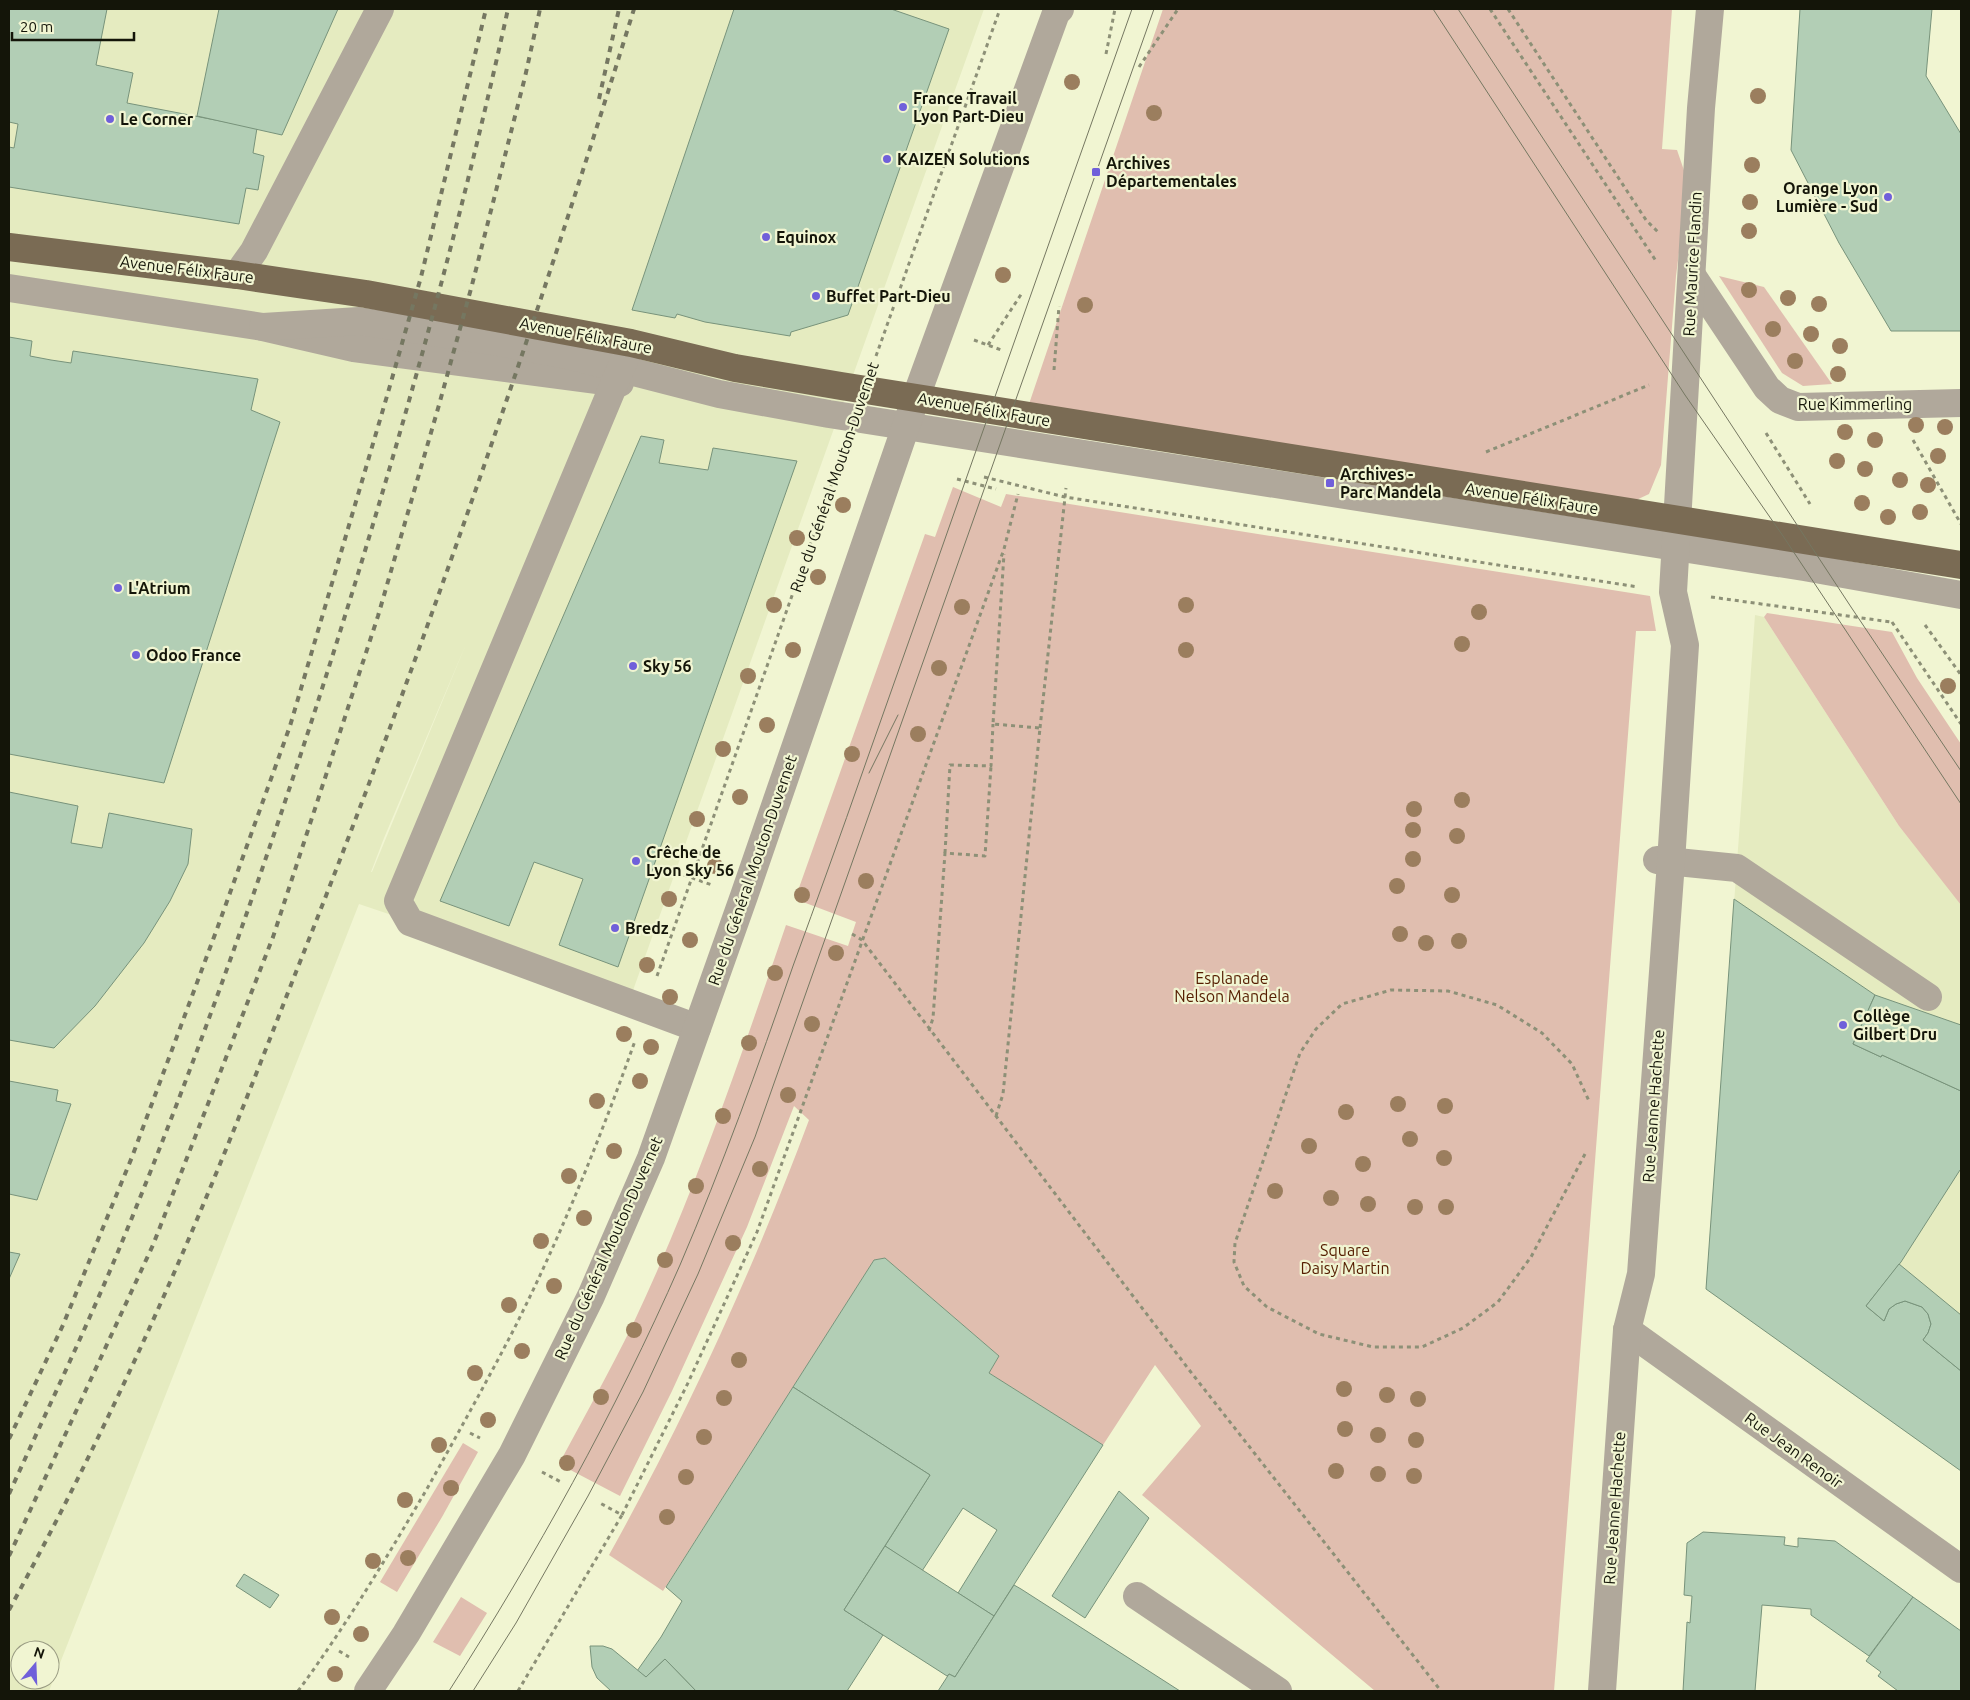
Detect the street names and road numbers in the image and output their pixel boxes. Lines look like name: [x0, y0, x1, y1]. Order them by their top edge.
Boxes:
street label: Rue Maurice Flandin: [1679, 191, 1705, 337]
street label: Avenue Félix Faure: [119, 252, 255, 286]
street label: Avenue Félix Faure: [518, 313, 654, 357]
street label: Rue du Général Mouton-Duvernet: [786, 359, 882, 595]
street label: Avenue Félix Faure: [916, 388, 1052, 430]
street label: Rue Kimmerling: [1798, 395, 1912, 413]
street label: Avenue Félix Faure: [1464, 479, 1600, 517]
street label: Rue du Général Mouton-Duvernet: [704, 752, 800, 988]
street label: Rue Jeanne Hachette: [1639, 1029, 1667, 1183]
street label: Rue du Général Mouton-Duvernet: [550, 1133, 666, 1362]
street label: Rue Jean Renoir: [1742, 1408, 1846, 1492]
street label: Rue Jeanne Hachette: [1600, 1431, 1628, 1585]

